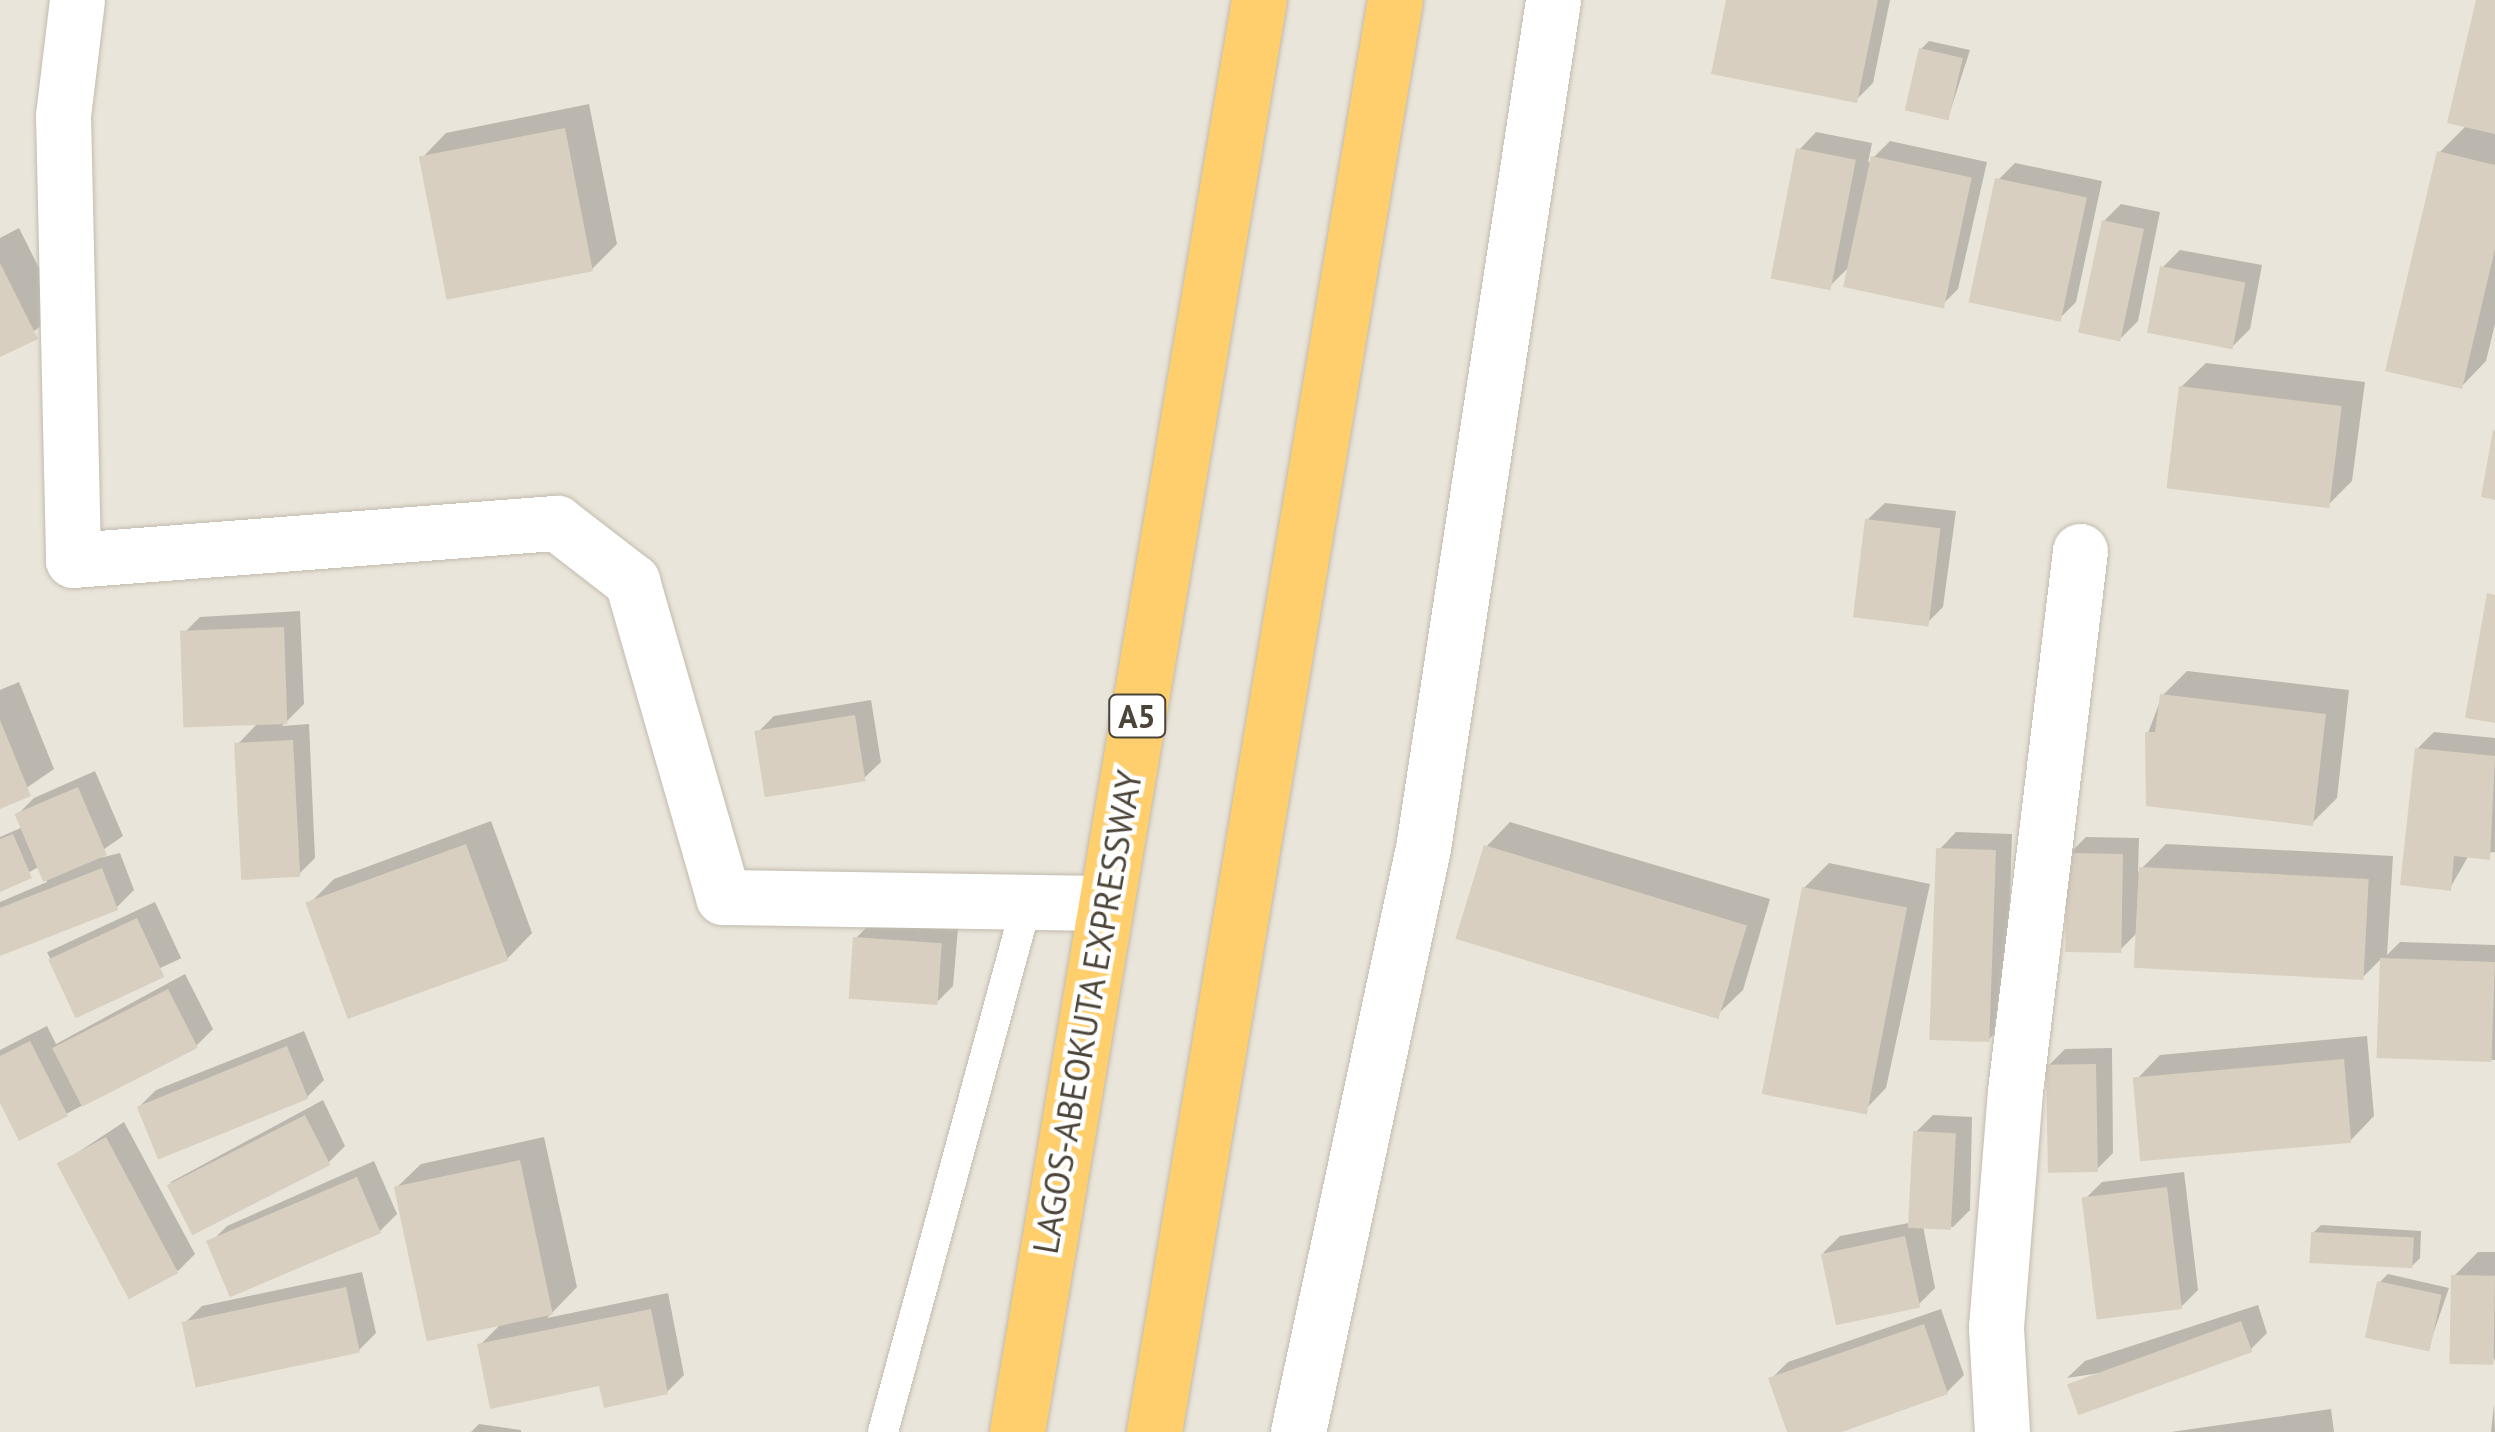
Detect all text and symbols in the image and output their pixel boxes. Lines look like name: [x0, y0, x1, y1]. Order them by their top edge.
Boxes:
road number: A5: [1107, 689, 1167, 743]
street label: LAGOS-ABEOKUTA EXPRESSWAY: [1024, 766, 1150, 1258]

